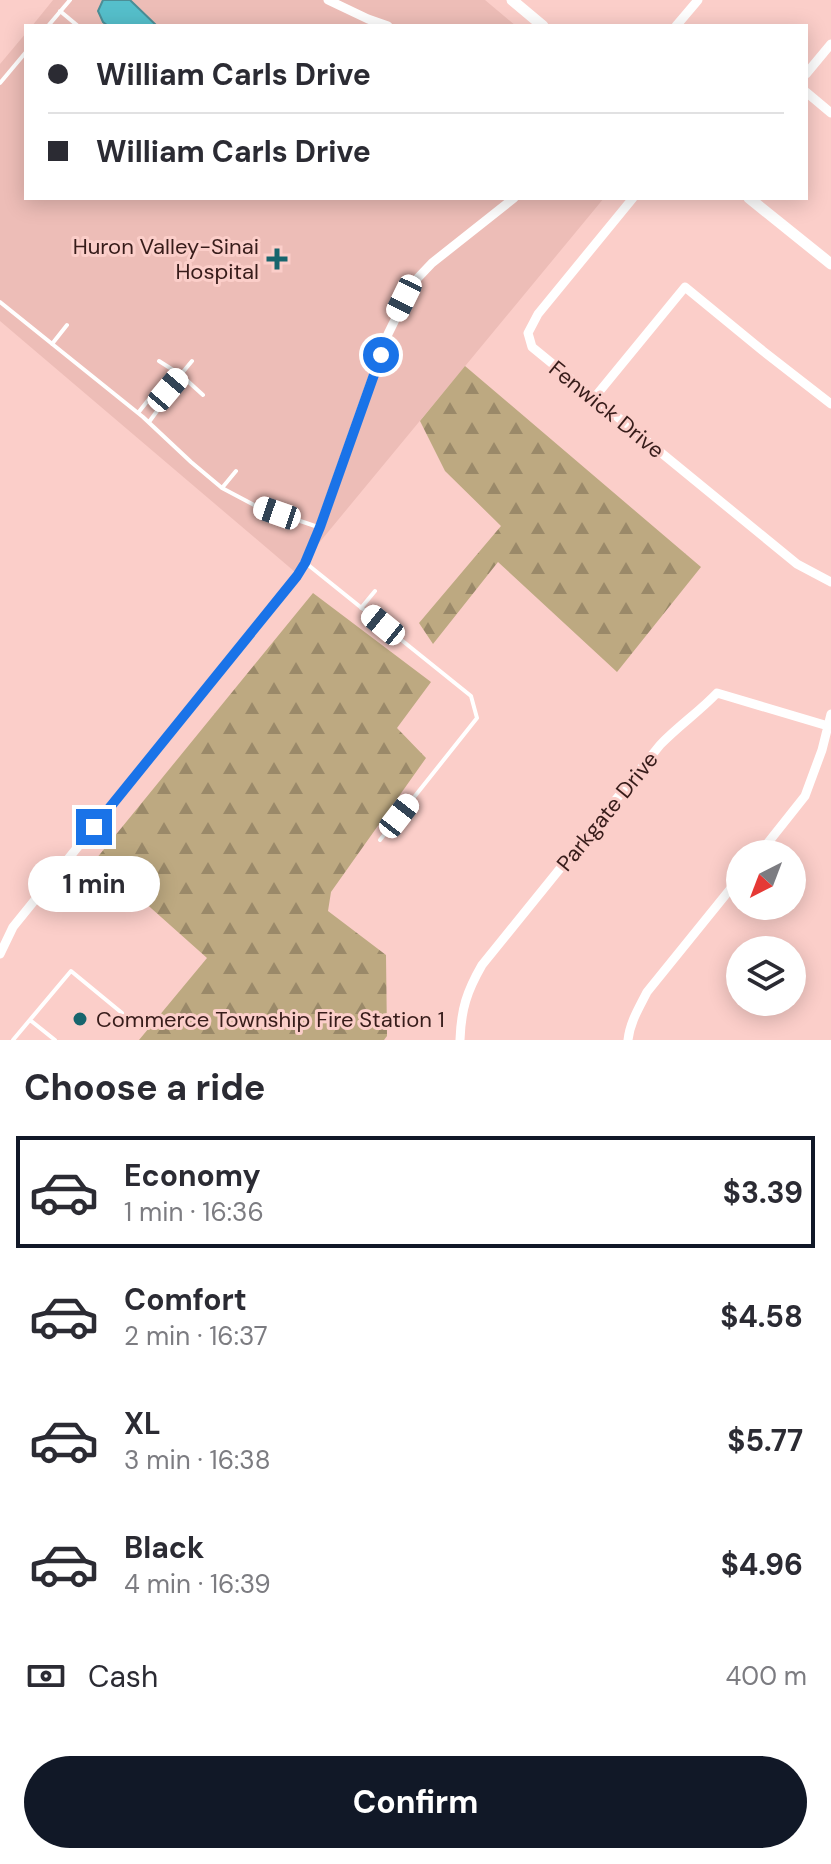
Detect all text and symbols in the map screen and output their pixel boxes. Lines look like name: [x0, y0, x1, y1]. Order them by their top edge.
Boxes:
text: William Carls Drive: [96, 55, 371, 94]
text: William Carls Drive: [96, 132, 371, 171]
place label: Huron Valley-Sinai Hospital: [73, 232, 259, 286]
marker: Huron Valley-Sinai Hospital: [266, 248, 288, 270]
car: [383, 271, 425, 325]
route start: [363, 337, 399, 373]
street label: Fenwick Drive: [543, 354, 670, 465]
car: [143, 364, 193, 416]
car: [250, 494, 304, 532]
car: [357, 601, 409, 649]
street label: Parkgate Drive: [550, 745, 665, 877]
car: [375, 790, 423, 842]
route end: [76, 809, 112, 845]
north arrow: [726, 840, 806, 920]
map controls: [726, 840, 806, 1016]
callout: 1 min: [28, 855, 160, 911]
text: 1 min: [62, 867, 126, 901]
button: layers: [726, 936, 806, 1016]
place label: Commerce Township Fire Station 1: [96, 1005, 445, 1034]
marker: Commerce Township Fire Station 1: [71, 1010, 89, 1028]
text: Choose a ride: [24, 1064, 265, 1111]
icon: car: [28, 1156, 100, 1228]
text: Economy: [124, 1156, 261, 1195]
text: $3.39: [723, 1173, 803, 1212]
text: 1 min · 16:36: [124, 1195, 264, 1229]
icon: car: [28, 1280, 100, 1352]
text: Comfort: [124, 1280, 247, 1319]
text: $4.58: [720, 1297, 803, 1336]
text: 2 min · 16:37: [124, 1319, 268, 1353]
icon: car: [28, 1404, 100, 1476]
text: XL: [124, 1404, 161, 1443]
text: $5.77: [727, 1421, 803, 1460]
text: 3 min · 16:38: [124, 1443, 270, 1477]
icon: car: [28, 1528, 100, 1600]
text: Black: [124, 1528, 204, 1567]
text: $4.96: [721, 1545, 803, 1584]
text: 4 min · 16:39: [124, 1567, 271, 1601]
icon: cash: [24, 1654, 68, 1698]
text: Cash: [88, 1657, 158, 1696]
text: 400 m: [726, 1659, 807, 1693]
button: Confirm: [24, 1756, 807, 1848]

